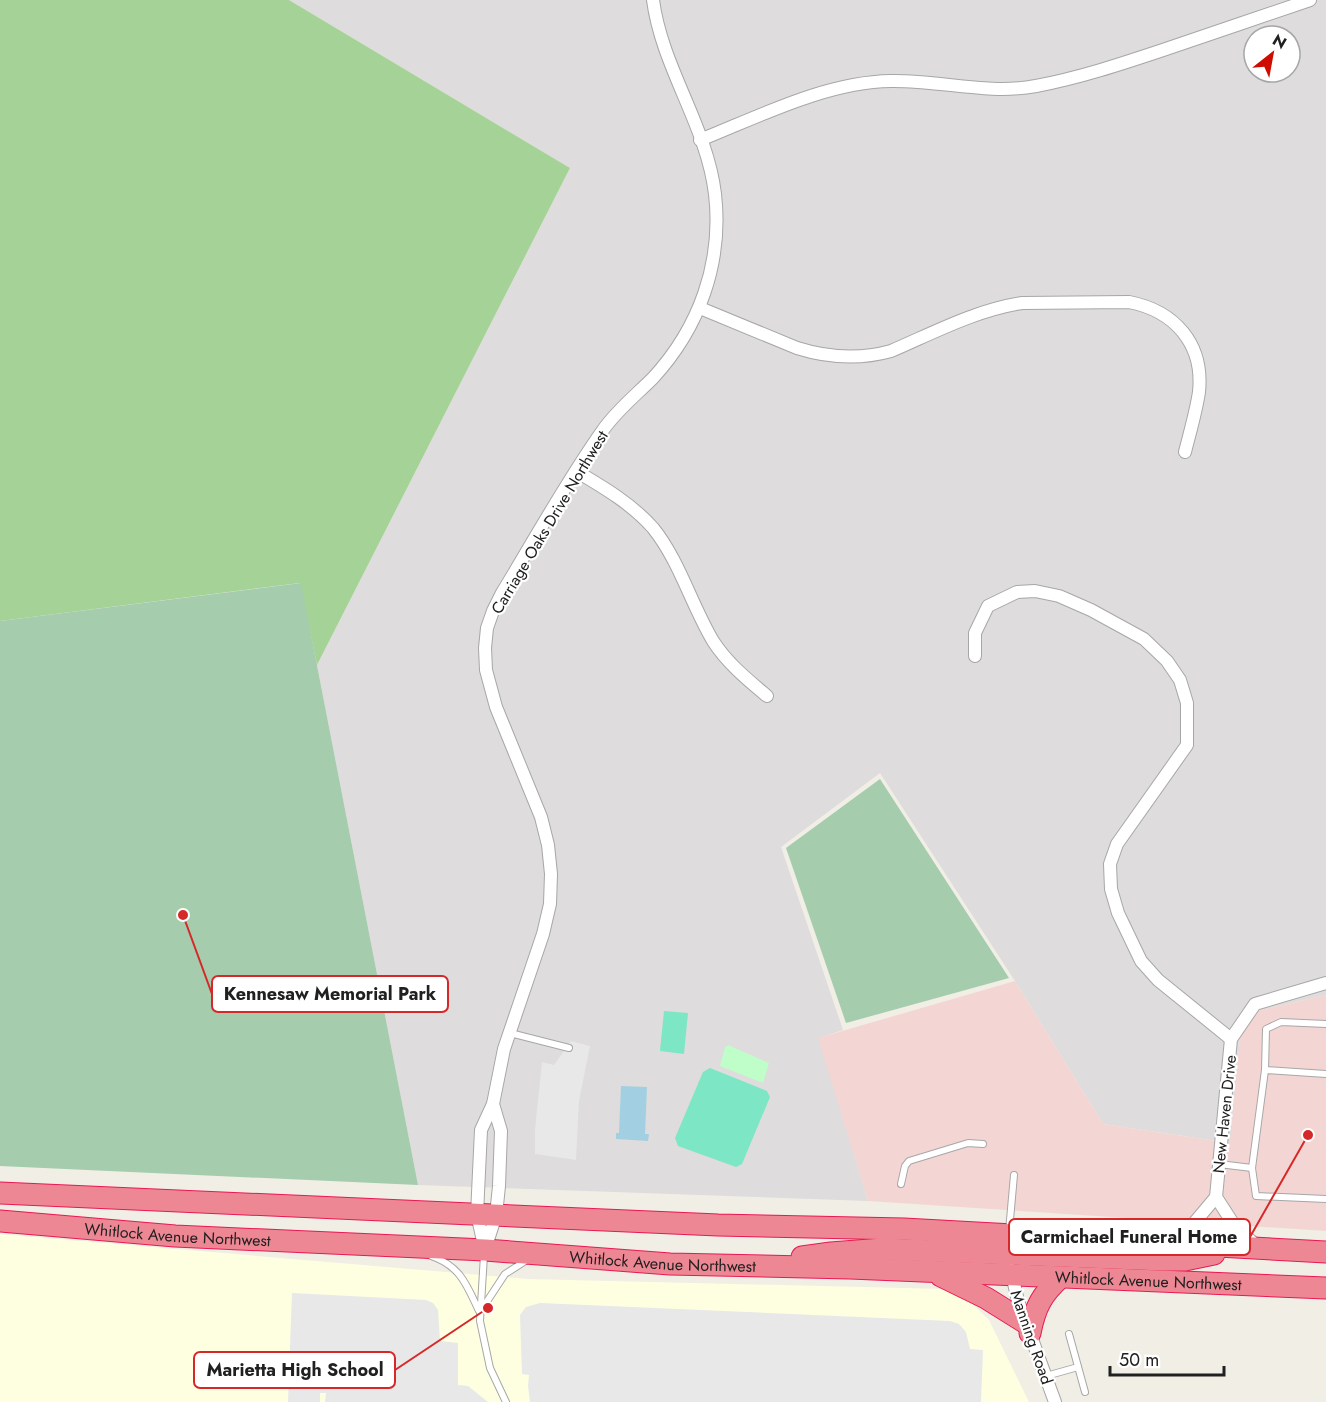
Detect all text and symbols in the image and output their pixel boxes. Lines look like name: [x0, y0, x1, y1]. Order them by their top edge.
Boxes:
north arrow: [1242, 24, 1302, 84]
text: N: [1268, 28, 1291, 55]
street label: Carriage Oaks Drive Northwest: [485, 426, 614, 618]
callout: Kennesaw Memorial Park: [212, 976, 448, 1012]
text: Kennesaw Memorial Park: [224, 981, 437, 1007]
street label: New Haven Drive: [1207, 1054, 1242, 1174]
street label: Whitlock Avenue Northwest: [83, 1217, 271, 1252]
callout: Carmichael Funeral Home: [1009, 1219, 1250, 1255]
text: Carmichael Funeral Home: [1021, 1224, 1237, 1250]
street label: Whitlock Avenue Northwest: [568, 1245, 756, 1278]
street label: Whitlock Avenue Northwest: [1054, 1266, 1242, 1296]
street label: Manning Road: [1005, 1287, 1058, 1387]
scale bar: [1110, 1339, 1224, 1377]
text: 50 m: [1119, 1347, 1159, 1373]
callout: Marietta High School: [194, 1352, 395, 1388]
text: Marietta High School: [206, 1357, 384, 1383]

